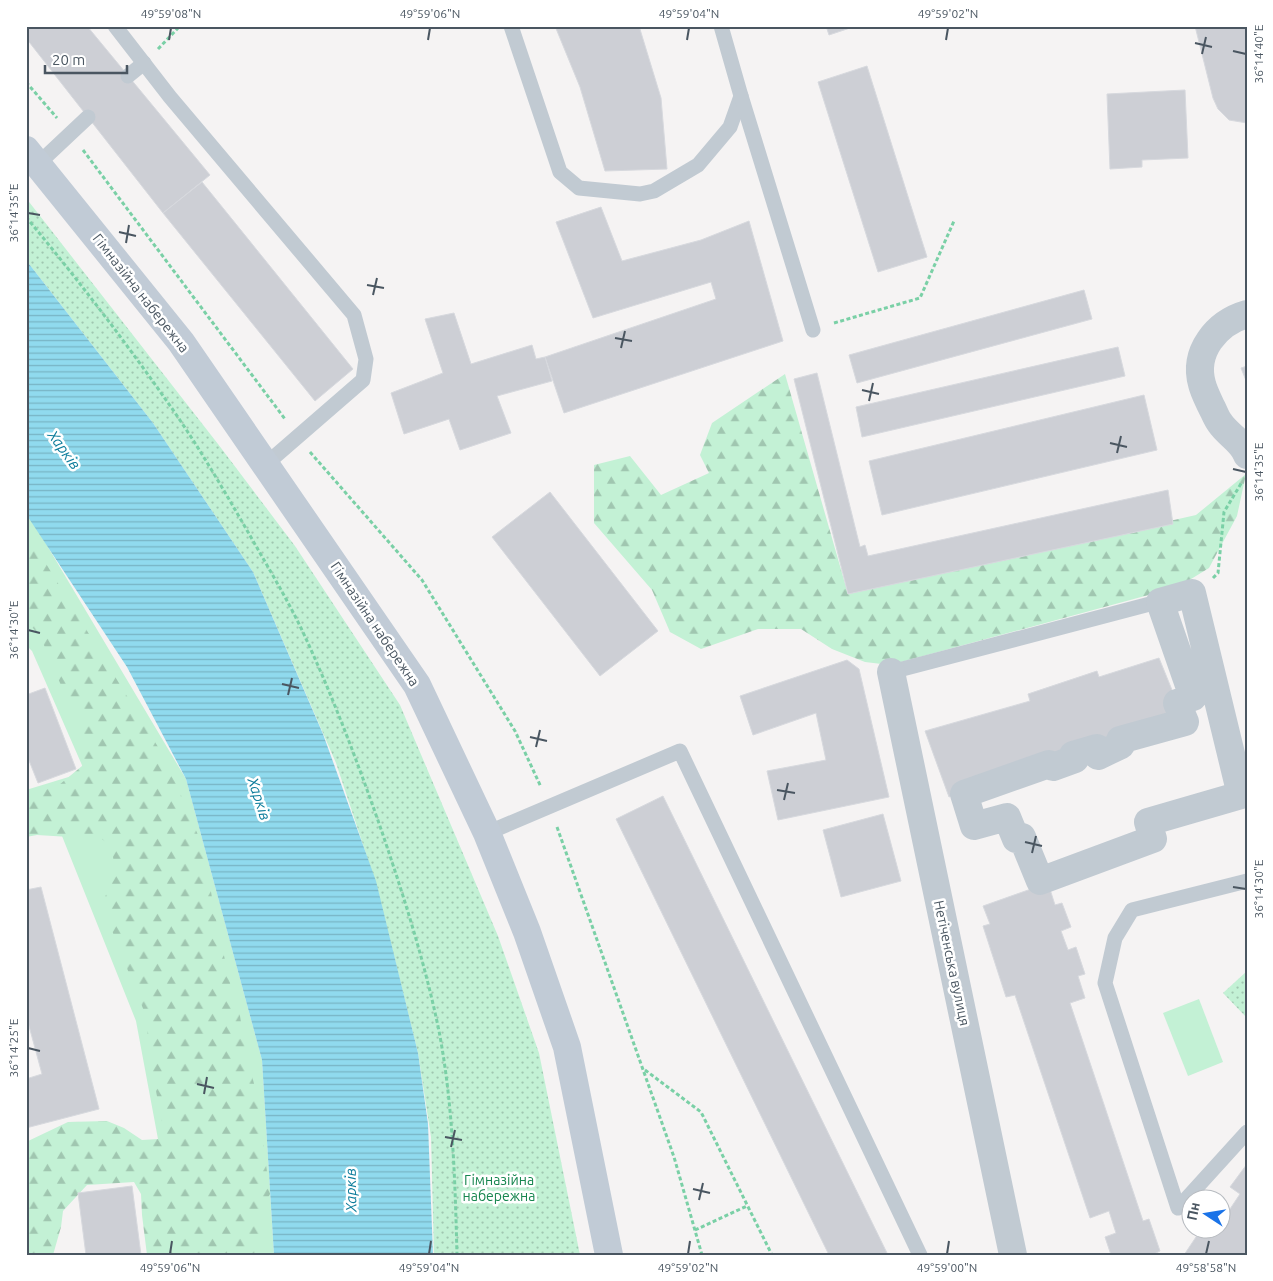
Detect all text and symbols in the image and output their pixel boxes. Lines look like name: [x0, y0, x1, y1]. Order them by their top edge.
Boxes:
text: 49°59'08"N: [141, 7, 201, 20]
text: 49°59'06"N: [400, 7, 460, 20]
text: 49°59'04"N: [659, 7, 719, 20]
text: 49°59'02"N: [918, 7, 978, 20]
text: 36°14'40"E: [1252, 24, 1265, 83]
scale bar: [45, 42, 128, 74]
text: 20 m: [52, 51, 85, 68]
text: 36°14'35"E: [7, 183, 20, 242]
street label: Гімназійна набережна: [90, 230, 192, 356]
water label: Харків: [44, 426, 84, 472]
text: 36°14'35"E: [1252, 442, 1265, 501]
street label: Гімназійна набережна: [327, 559, 423, 689]
text: 36°14'30"E: [7, 600, 20, 659]
water label: Харків: [244, 774, 274, 822]
text: 36°14'30"E: [1252, 859, 1265, 918]
street label: Нетіченська вулиця: [931, 899, 973, 1027]
text: 36°14'25"E: [7, 1018, 20, 1077]
water label: Харків: [342, 1168, 359, 1213]
park label: Гімназійна набережна: [463, 1172, 535, 1204]
north arrow: [1180, 1188, 1230, 1238]
text: Пн: [1184, 1201, 1203, 1222]
text: 49°59'06"N: [140, 1261, 200, 1274]
text: 49°59'04"N: [399, 1261, 459, 1274]
text: 49°59'02"N: [658, 1261, 718, 1274]
text: 49°59'00"N: [917, 1261, 977, 1274]
text: 49°58'58"N: [1176, 1261, 1236, 1274]

